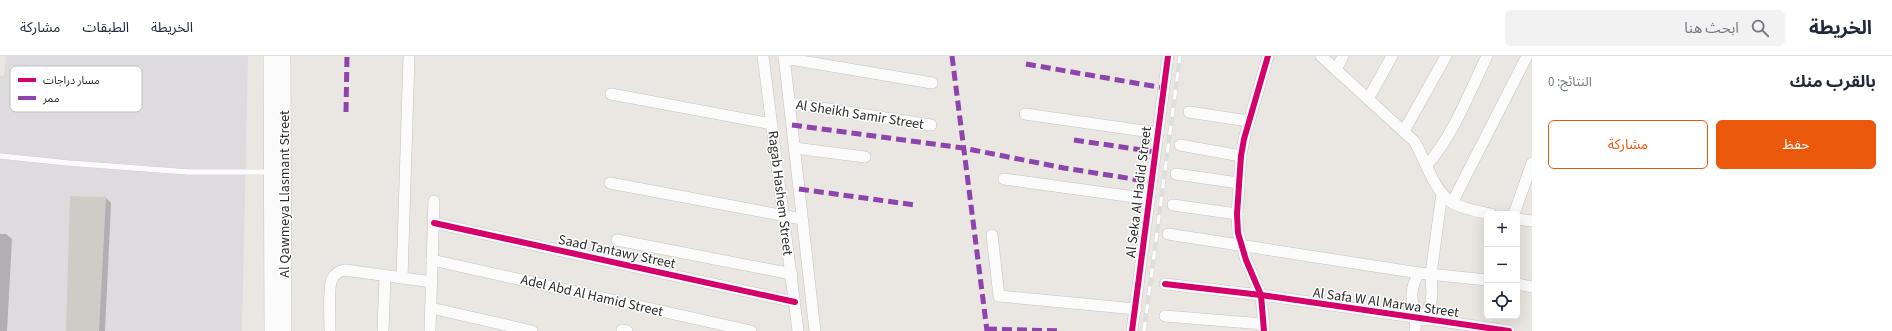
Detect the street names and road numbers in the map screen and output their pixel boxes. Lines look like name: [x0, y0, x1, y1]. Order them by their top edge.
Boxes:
street label: Al Sheikh Samir Street: [795, 95, 925, 135]
street label: Al Qawmeya Llasmant Street: [275, 110, 295, 278]
street label: Al Seka Al Hadid Street: [1121, 125, 1157, 259]
street label: Ragab Hashem Street: [762, 130, 798, 257]
street label: Saad Tantawy Street: [556, 230, 677, 274]
street label: Adel Abd Al Hamid Street: [519, 270, 665, 322]
street label: Al Safa W Al Marwa Street: [1312, 283, 1460, 323]

